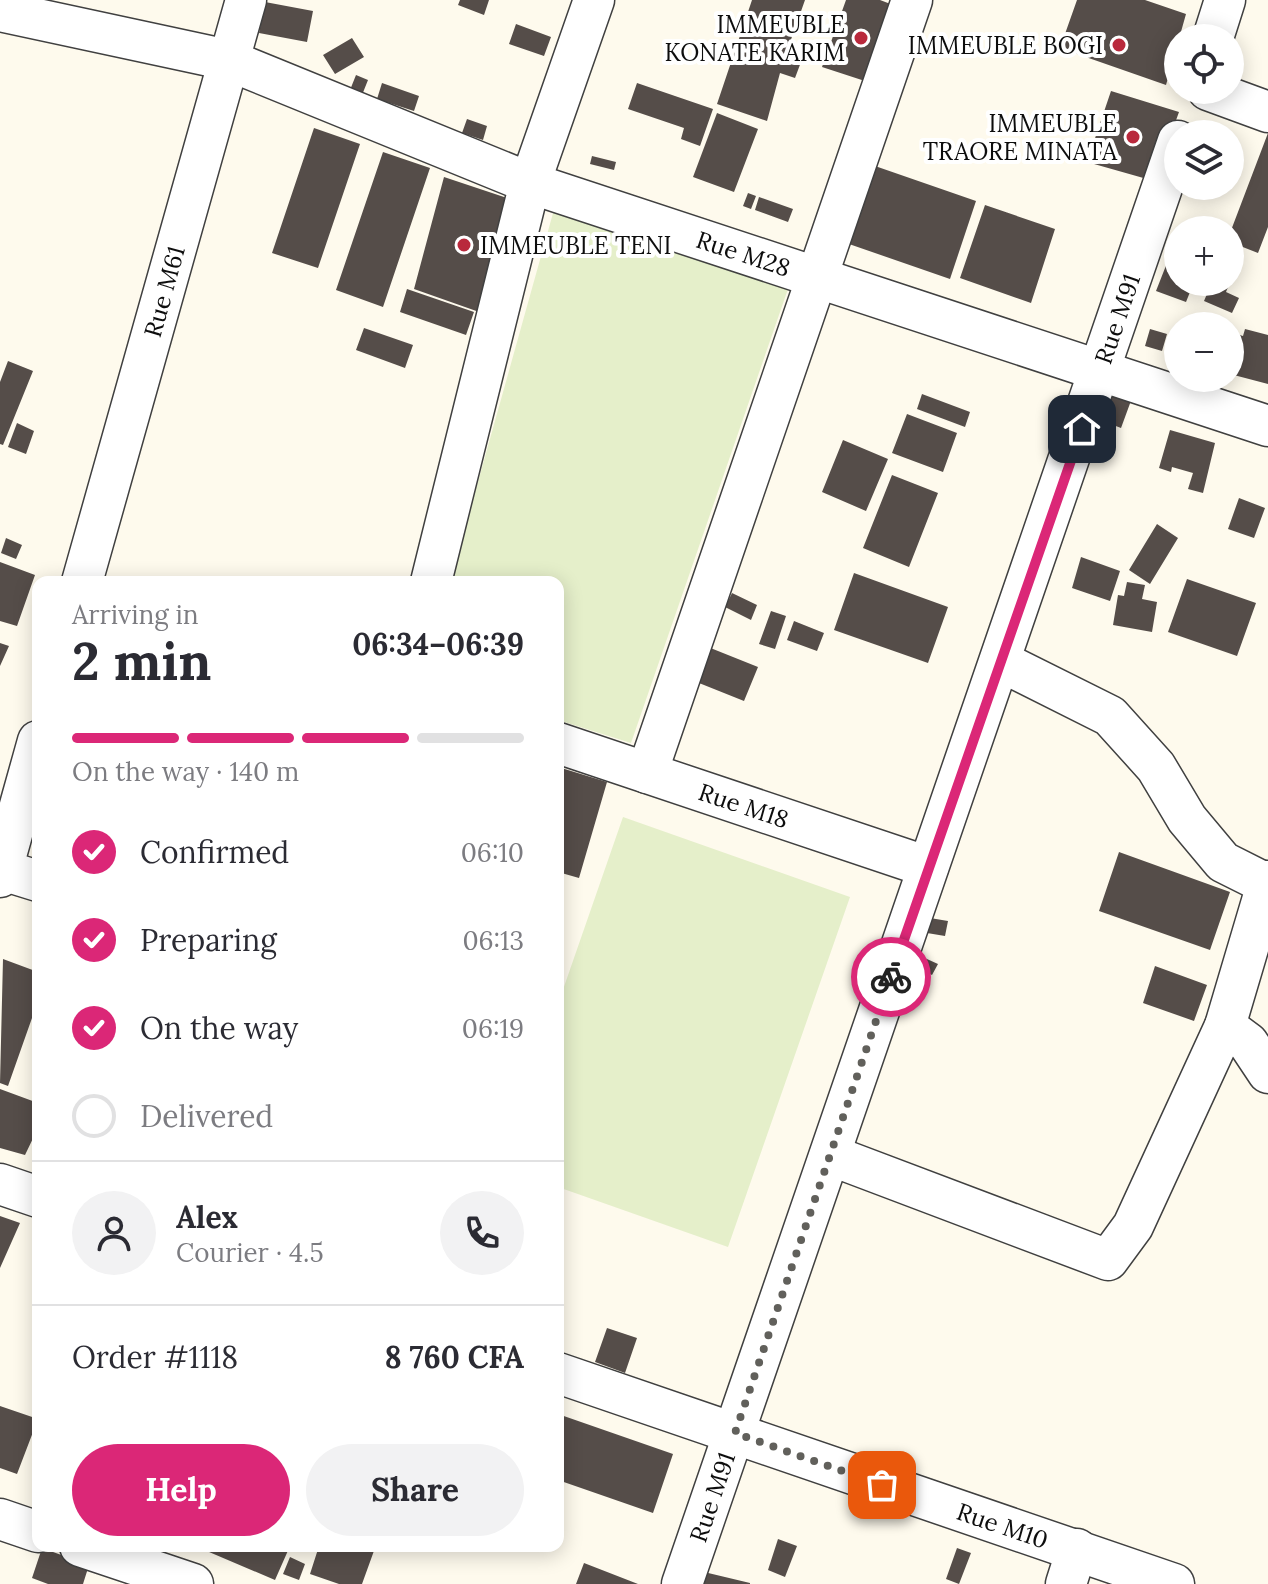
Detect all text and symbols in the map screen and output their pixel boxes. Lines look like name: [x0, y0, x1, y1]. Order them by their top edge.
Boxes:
place label: IMMEUBLE KONATE KARIM: [664, 9, 845, 68]
map controls: [1164, 24, 1244, 392]
button: locate: [1164, 24, 1244, 104]
marker: IMMEUBLE KONATE KARIM: [852, 29, 870, 47]
place label: IMMEUBLE BOGI: [908, 30, 1103, 61]
marker: IMMEUBLE BOGI: [1110, 36, 1128, 54]
place label: IMMEUBLE TRAORE MINATA: [923, 108, 1118, 167]
button: layers: [1164, 120, 1244, 200]
marker: IMMEUBLE TRAORE MINATA: [1124, 128, 1142, 146]
button: +: [1164, 216, 1244, 296]
street label: Rue M28: [692, 223, 794, 283]
place label: IMMEUBLE TENI: [480, 230, 672, 261]
marker: IMMEUBLE TENI: [455, 236, 473, 254]
street label: Rue M61: [136, 242, 191, 340]
street label: Rue M91: [1087, 269, 1147, 368]
button: −: [1164, 312, 1244, 392]
pin: [1048, 395, 1116, 463]
icon: home: [1060, 407, 1104, 451]
text: Arriving in: [72, 598, 199, 631]
text: 06:34–06:39: [352, 625, 524, 663]
text: 2 min: [72, 628, 211, 694]
text: On the way · 140 m: [72, 755, 299, 788]
street label: Rue M18: [695, 776, 793, 835]
icon: check: [72, 830, 116, 874]
text: Confirmed: [140, 833, 289, 871]
text: 06:10: [461, 836, 524, 869]
icon: check: [72, 918, 116, 962]
text: Preparing: [140, 921, 277, 959]
text: 06:13: [462, 924, 524, 957]
courier: [851, 937, 931, 1017]
icon: bike: [869, 955, 913, 999]
icon: check: [72, 1006, 116, 1050]
text: On the way: [140, 1009, 298, 1047]
text: 06:19: [462, 1012, 524, 1045]
text: Delivered: [140, 1097, 273, 1135]
button: person: [72, 1191, 156, 1275]
button: phone: [440, 1191, 524, 1275]
text: Alex: [176, 1198, 238, 1236]
text: Courier · 4.5: [176, 1236, 324, 1269]
text: Order #1118: [72, 1338, 238, 1376]
text: 8 760 CFA: [384, 1338, 524, 1376]
button: Help: [72, 1444, 290, 1536]
button: Share: [306, 1444, 524, 1536]
street label: Rue M91: [682, 1448, 742, 1546]
pin: [848, 1451, 916, 1519]
icon: bag: [860, 1463, 904, 1507]
street label: Rue M10: [953, 1495, 1052, 1555]

